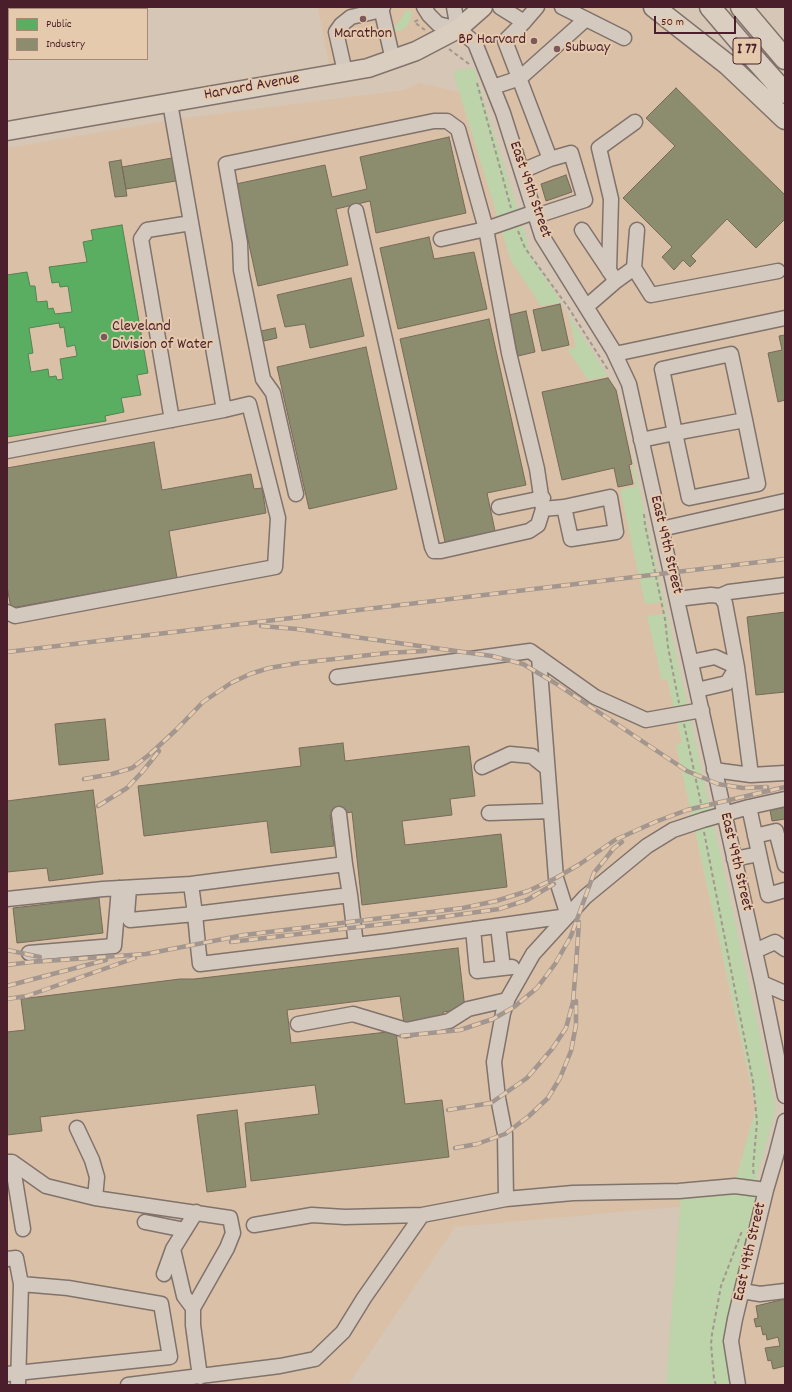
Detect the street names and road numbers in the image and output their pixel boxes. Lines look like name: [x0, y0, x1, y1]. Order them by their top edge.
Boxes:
road number: I 77: [733, 38, 761, 64]
street label: Harvard Avenue: [203, 70, 301, 106]
street label: East 49th Street: [504, 139, 554, 241]
street label: East 49th Street: [644, 494, 686, 596]
street label: East 49th Street: [714, 811, 756, 913]
street label: East 49th Street: [730, 1201, 772, 1303]

